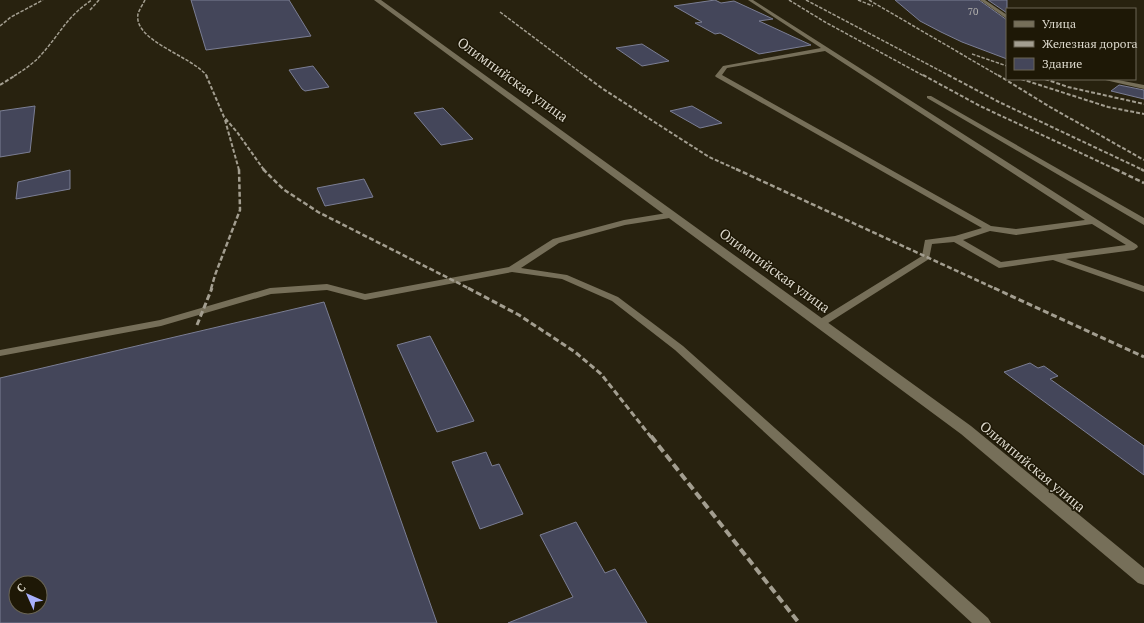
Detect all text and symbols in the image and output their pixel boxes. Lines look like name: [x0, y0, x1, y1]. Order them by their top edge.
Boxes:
house number: 70: [968, 5, 978, 18]
legend: [1006, 8, 1136, 80]
text: Улица: [1042, 16, 1076, 31]
street label: Олимпийская улица: [454, 32, 572, 126]
text: Железная дорога: [1042, 36, 1138, 51]
text: Здание: [1042, 56, 1082, 71]
street label: Олимпийская улица: [716, 223, 834, 317]
street label: Олимпийская улица: [976, 416, 1090, 516]
north arrow: [8, 575, 48, 615]
text: С: [13, 580, 28, 595]

